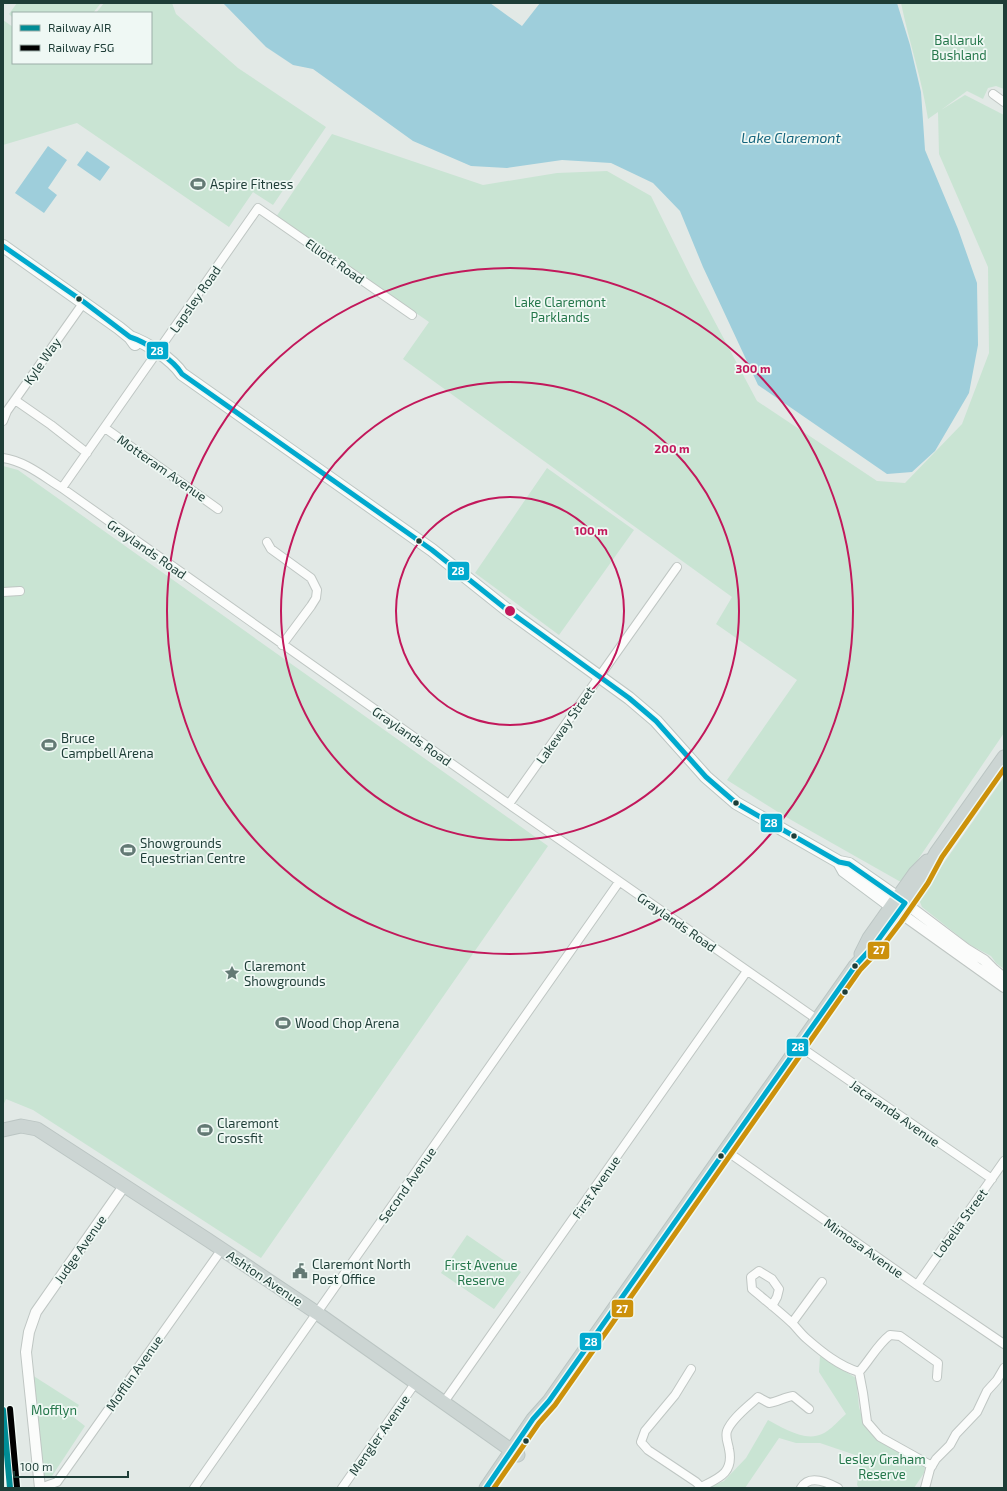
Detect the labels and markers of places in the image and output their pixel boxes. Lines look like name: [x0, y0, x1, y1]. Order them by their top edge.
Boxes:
sports icon: Aspire Fitness: [189, 175, 207, 193]
place label: Aspire Fitness: [210, 176, 293, 192]
unlabelled marker: [74, 294, 84, 304]
unlabelled marker: [414, 536, 424, 546]
centre of rings: [503, 604, 517, 618]
place label: Bruce Campbell Arena: [61, 730, 154, 761]
sports icon: Bruce Campbell Arena: [40, 736, 58, 754]
unlabelled marker: [731, 798, 741, 808]
unlabelled marker: [789, 831, 799, 841]
place label: Showgrounds Equestrian Centre: [140, 835, 246, 866]
sports icon: Showgrounds Equestrian Centre: [119, 841, 137, 859]
place label: Claremont Showgrounds: [244, 958, 326, 989]
unlabelled marker: [850, 961, 860, 971]
place icon: Claremont Showgrounds: [223, 964, 241, 982]
unlabelled marker: [840, 987, 850, 997]
sports icon: Wood Chop Arena: [274, 1014, 292, 1032]
place label: Wood Chop Arena: [295, 1015, 399, 1031]
place label: Claremont Crossfit: [217, 1115, 279, 1146]
sports icon: Claremont Crossfit: [196, 1121, 214, 1139]
unlabelled marker: [716, 1151, 726, 1161]
place label: Claremont North Post Office: [312, 1256, 411, 1287]
public building icon: Claremont North Post Office: [291, 1262, 309, 1280]
unlabelled marker: [521, 1436, 531, 1446]

